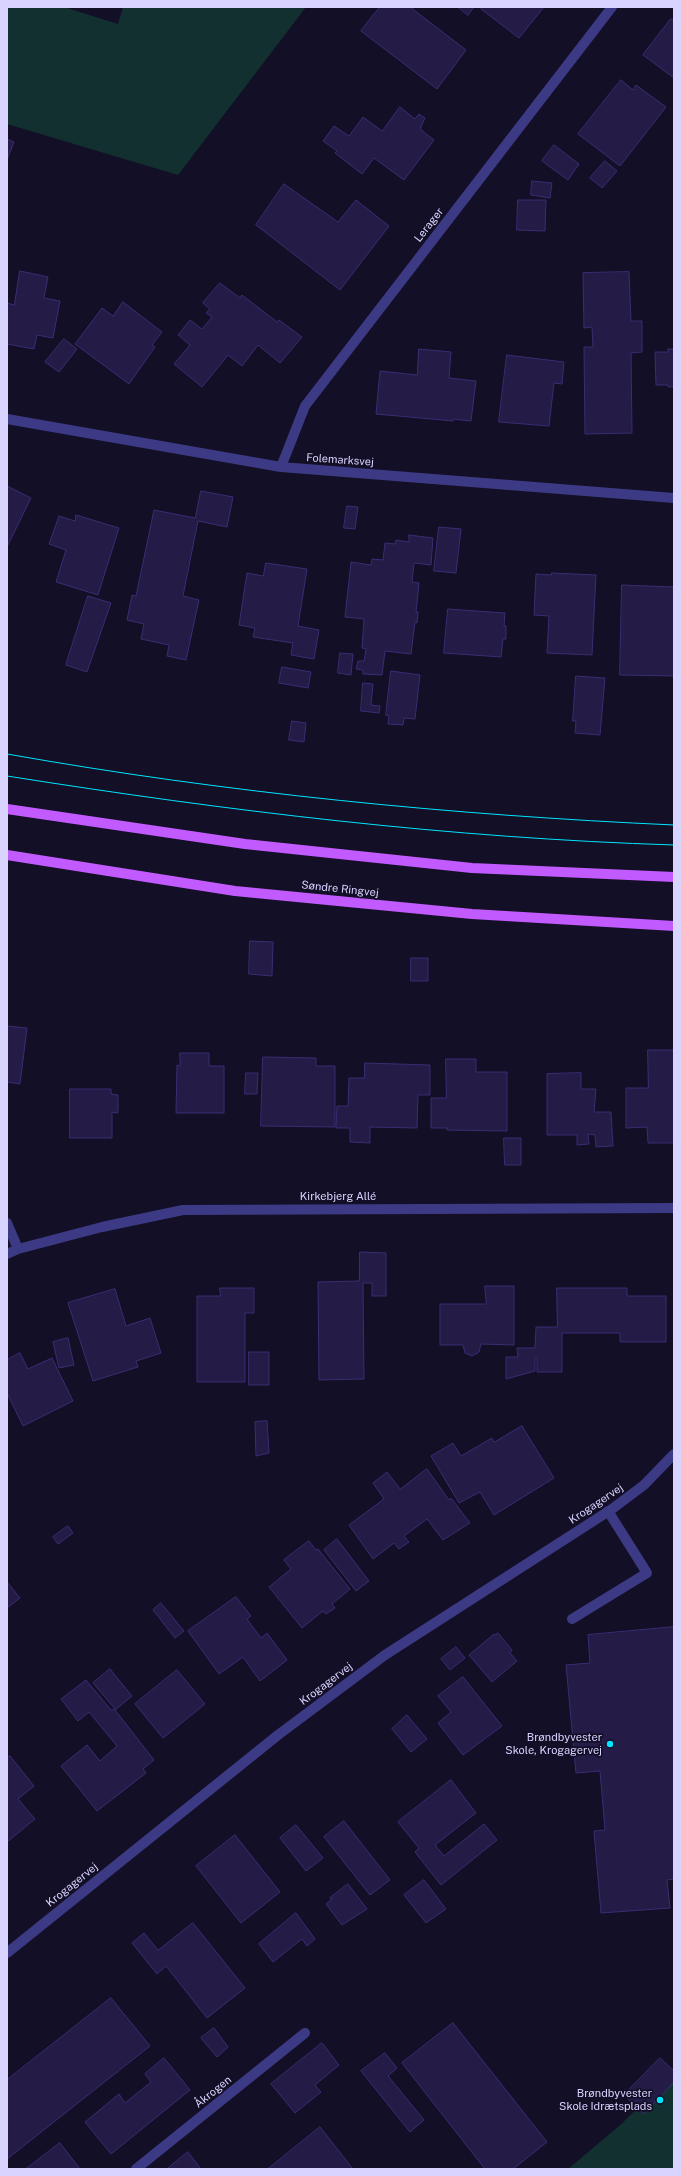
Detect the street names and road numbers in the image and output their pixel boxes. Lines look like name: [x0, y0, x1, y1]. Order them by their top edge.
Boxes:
street label: Lerager: [412, 205, 446, 245]
street label: Folemarksvej: [306, 451, 374, 469]
street label: Søndre Ringvej: [301, 878, 379, 900]
street label: Kirkebjerg Allé: [300, 1190, 376, 1204]
street label: Krogagervej: [566, 1481, 626, 1527]
street label: Krogagervej: [297, 1660, 355, 1708]
street label: Krogagervej: [44, 1860, 100, 1910]
street label: Åkrogen: [192, 2073, 234, 2111]

